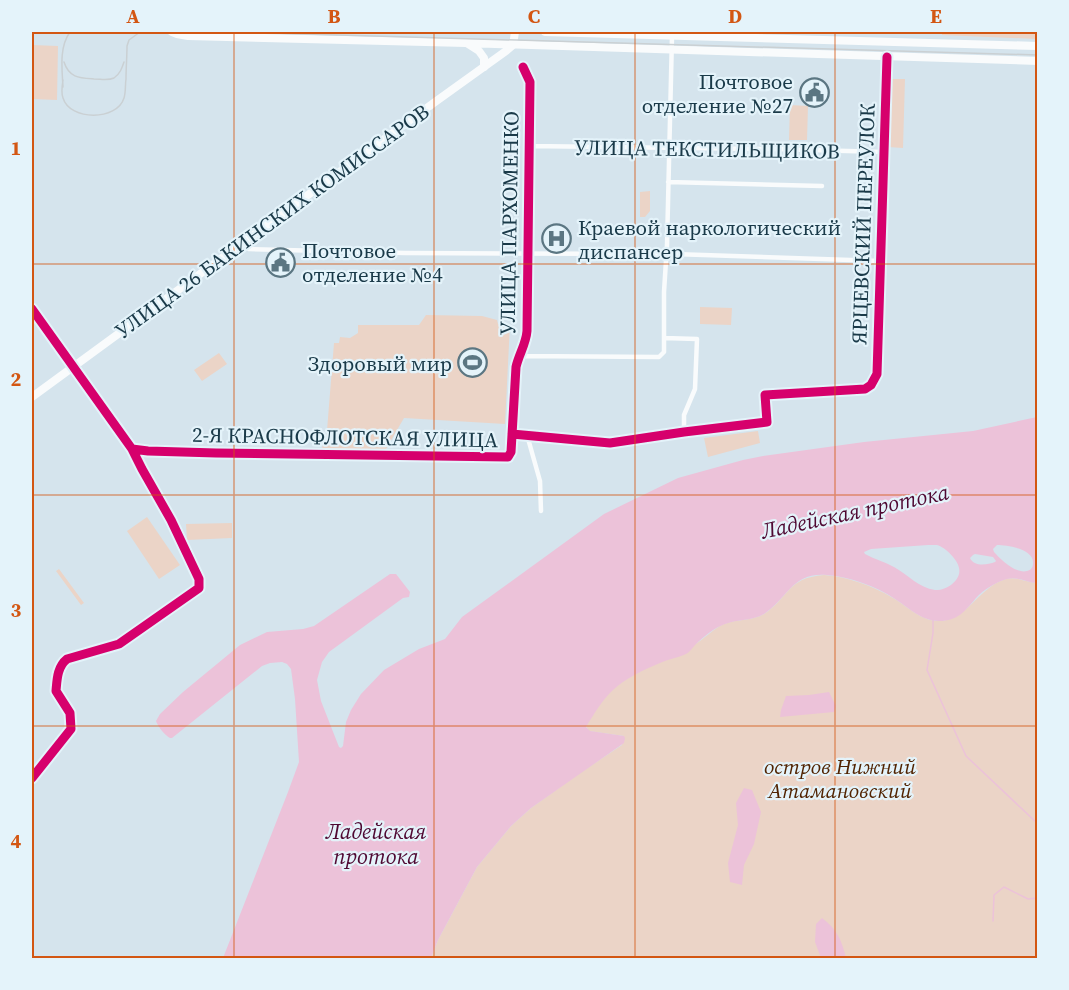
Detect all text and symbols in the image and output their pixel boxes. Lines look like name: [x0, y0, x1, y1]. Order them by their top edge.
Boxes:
text: A: [126, 2, 140, 30]
text: B: [327, 2, 341, 30]
text: C: [528, 2, 540, 30]
text: D: [728, 2, 742, 30]
text: E: [930, 2, 942, 30]
place label: Почтовое отделение №27: [642, 67, 793, 120]
public building icon: Почтовое отделение №27: [798, 77, 830, 109]
street label: УЛИЦА 26 БАКИНСКИХ КОМИССАРОВ: [109, 97, 435, 345]
street label: ЯРЦЕВСКИЙ ПЕРЕУЛОК: [844, 103, 882, 345]
street label: УЛИЦА ПАРХОМЕНКО: [493, 111, 525, 335]
street label: УЛИЦА ТЕКСТИЛЬЩИКОВ: [574, 132, 840, 166]
text: 1: [11, 134, 21, 162]
place label: Краевой наркологический диспансер: [578, 213, 841, 266]
hospital icon: Краевой наркологический диспансер: [541, 223, 573, 255]
place label: Почтовое отделение №4: [302, 236, 443, 289]
public building icon: Почтовое отделение №4: [265, 246, 297, 278]
sports icon: Здоровый мир: [457, 347, 489, 379]
place label: Здоровый мир: [308, 349, 452, 378]
text: 2: [11, 365, 22, 393]
street label: 2-Я КРАСНОФЛОТСКАЯ УЛИЦА: [192, 420, 498, 454]
water label: Ладейская протока: [758, 476, 952, 546]
text: 3: [11, 596, 22, 624]
park label: остров Нижний Атамановский: [764, 752, 916, 805]
water label: Ладейская протока: [325, 816, 426, 871]
text: 4: [11, 827, 22, 855]

